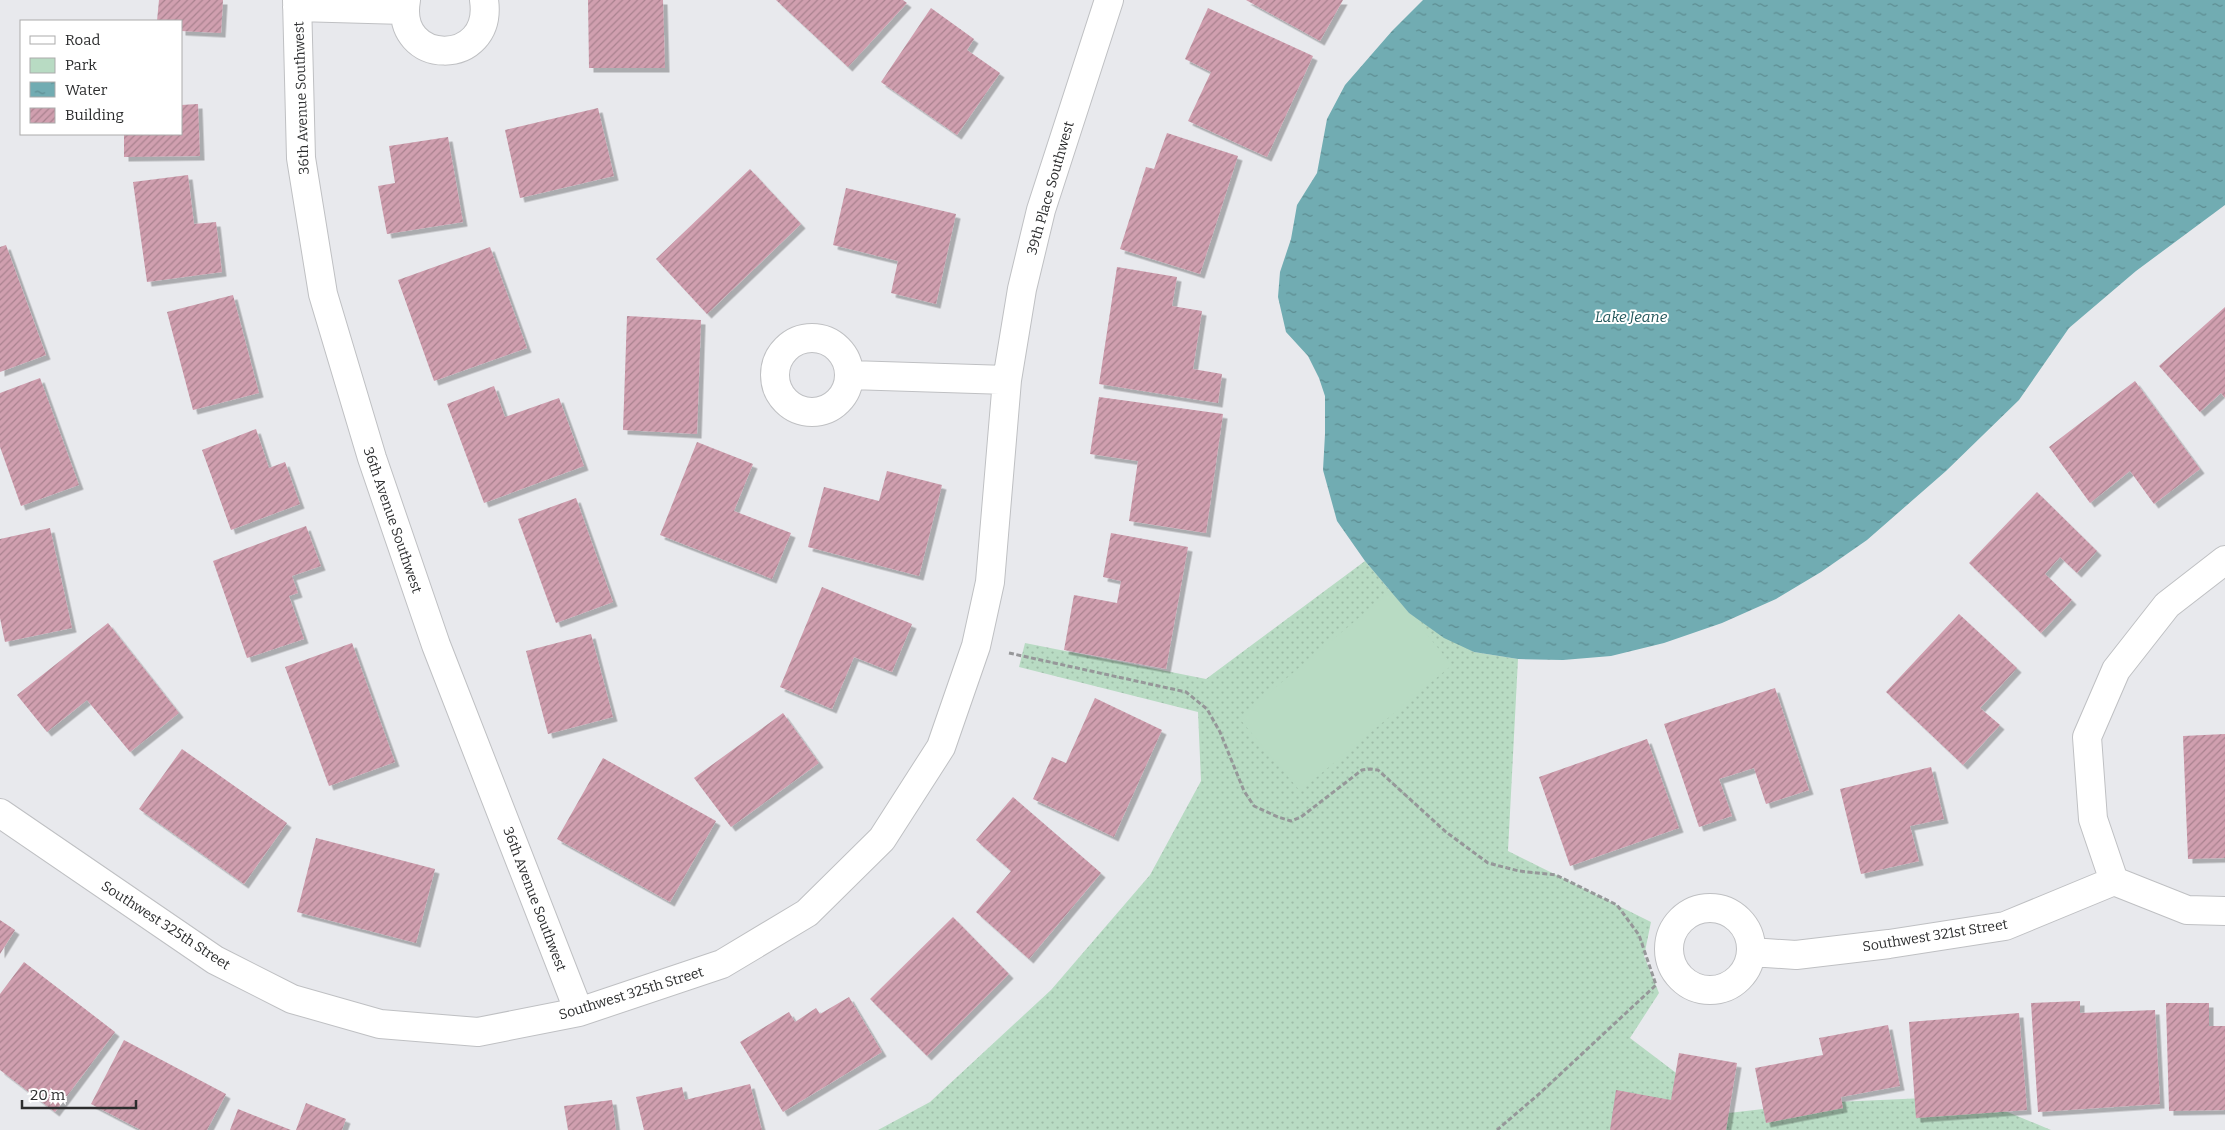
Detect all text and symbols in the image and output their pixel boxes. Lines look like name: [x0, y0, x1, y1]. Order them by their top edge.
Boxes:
legend: [20, 20, 182, 135]
street label: 36th Avenue Southwest: [290, 21, 313, 175]
text: Road: [65, 31, 100, 49]
text: Park: [65, 56, 97, 74]
text: Water: [65, 81, 108, 99]
text: Building: [65, 106, 124, 124]
street label: 39th Place Southwest: [1023, 119, 1078, 257]
water label: Lake Jeane: [1595, 308, 1668, 326]
street label: 36th Avenue Southwest: [360, 445, 426, 595]
street label: 36th Avenue Southwest: [499, 825, 570, 974]
street label: Southwest 325th Street: [98, 877, 233, 974]
street label: Southwest 321st Street: [1861, 916, 2009, 955]
street label: Southwest 325th Street: [557, 963, 706, 1024]
scale bar: [22, 1078, 136, 1110]
text: 20 m: [30, 1086, 66, 1104]

